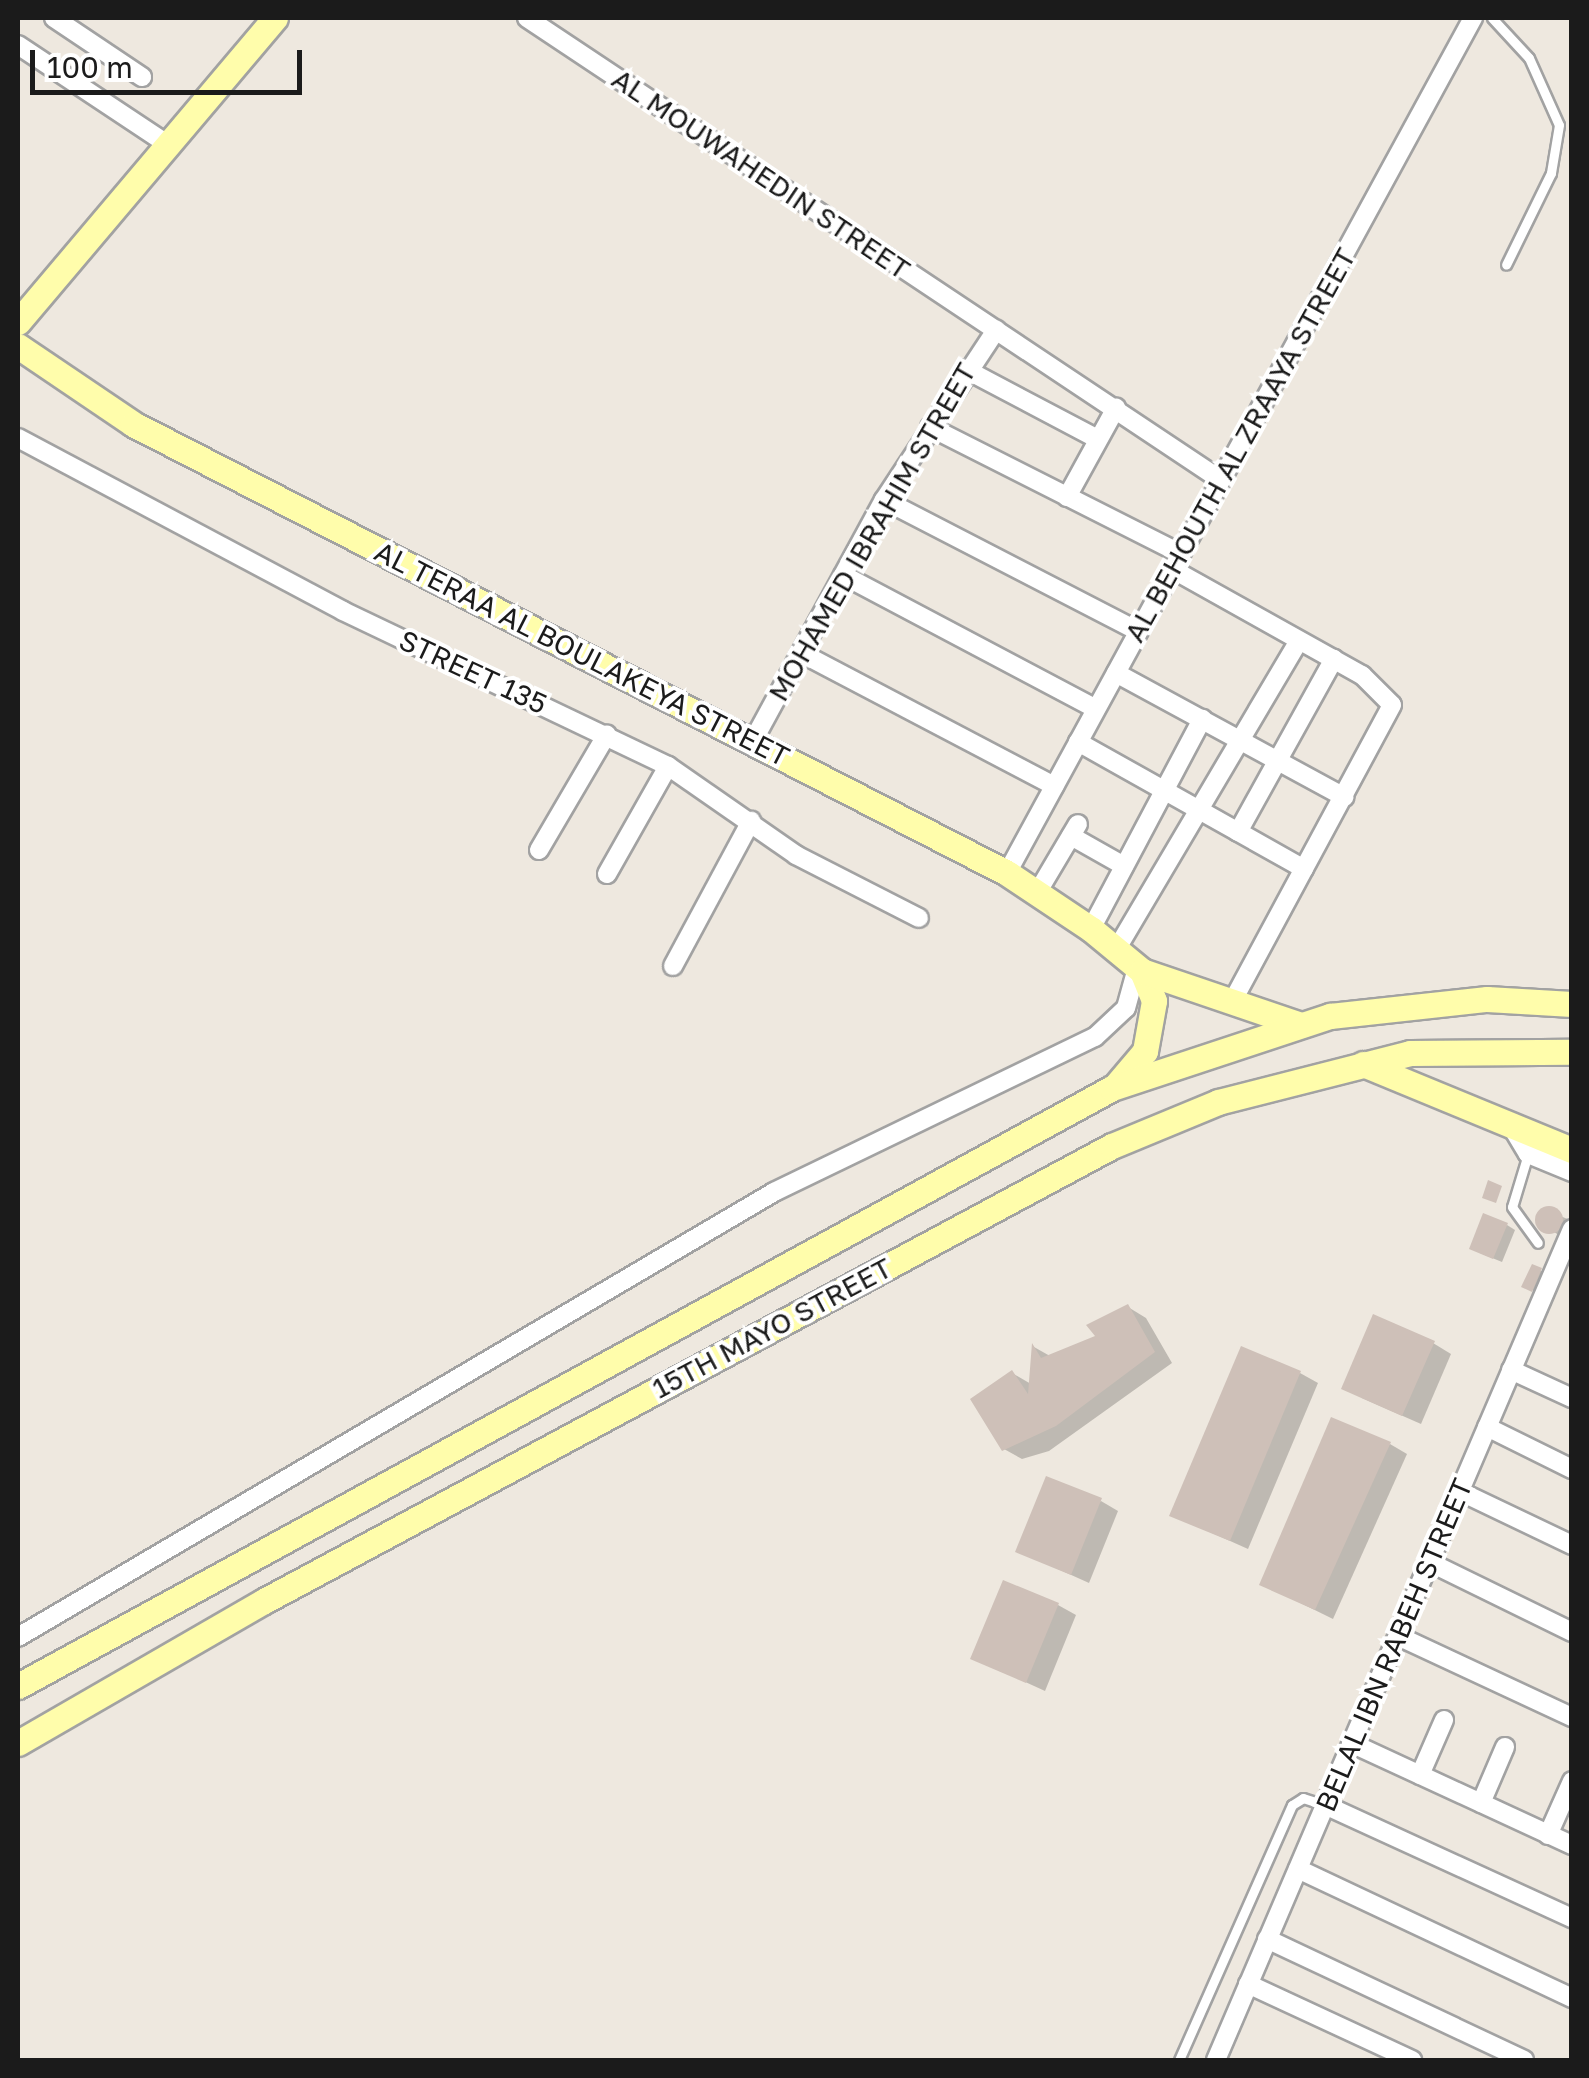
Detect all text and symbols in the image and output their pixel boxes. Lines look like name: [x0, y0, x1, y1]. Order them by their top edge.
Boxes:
scale bar: [35, 30, 308, 92]
text: 100 m: [47, 49, 133, 85]
street label: AL MOUWAHEDIN STREET: [606, 62, 916, 286]
street label: AL BEHOUTH AL ZRAAYA STREET: [1117, 242, 1363, 648]
street label: MOHAMED IBRAHIM STREET: [761, 357, 983, 707]
street label: AL TERAA AL BOULAKEYA STREET: [369, 534, 795, 774]
street label: STREET 135: [394, 623, 552, 721]
street label: 15TH MAYO STREET: [647, 1251, 897, 1405]
street label: BELAL IBN RABEH STREET: [1309, 1474, 1479, 1816]

